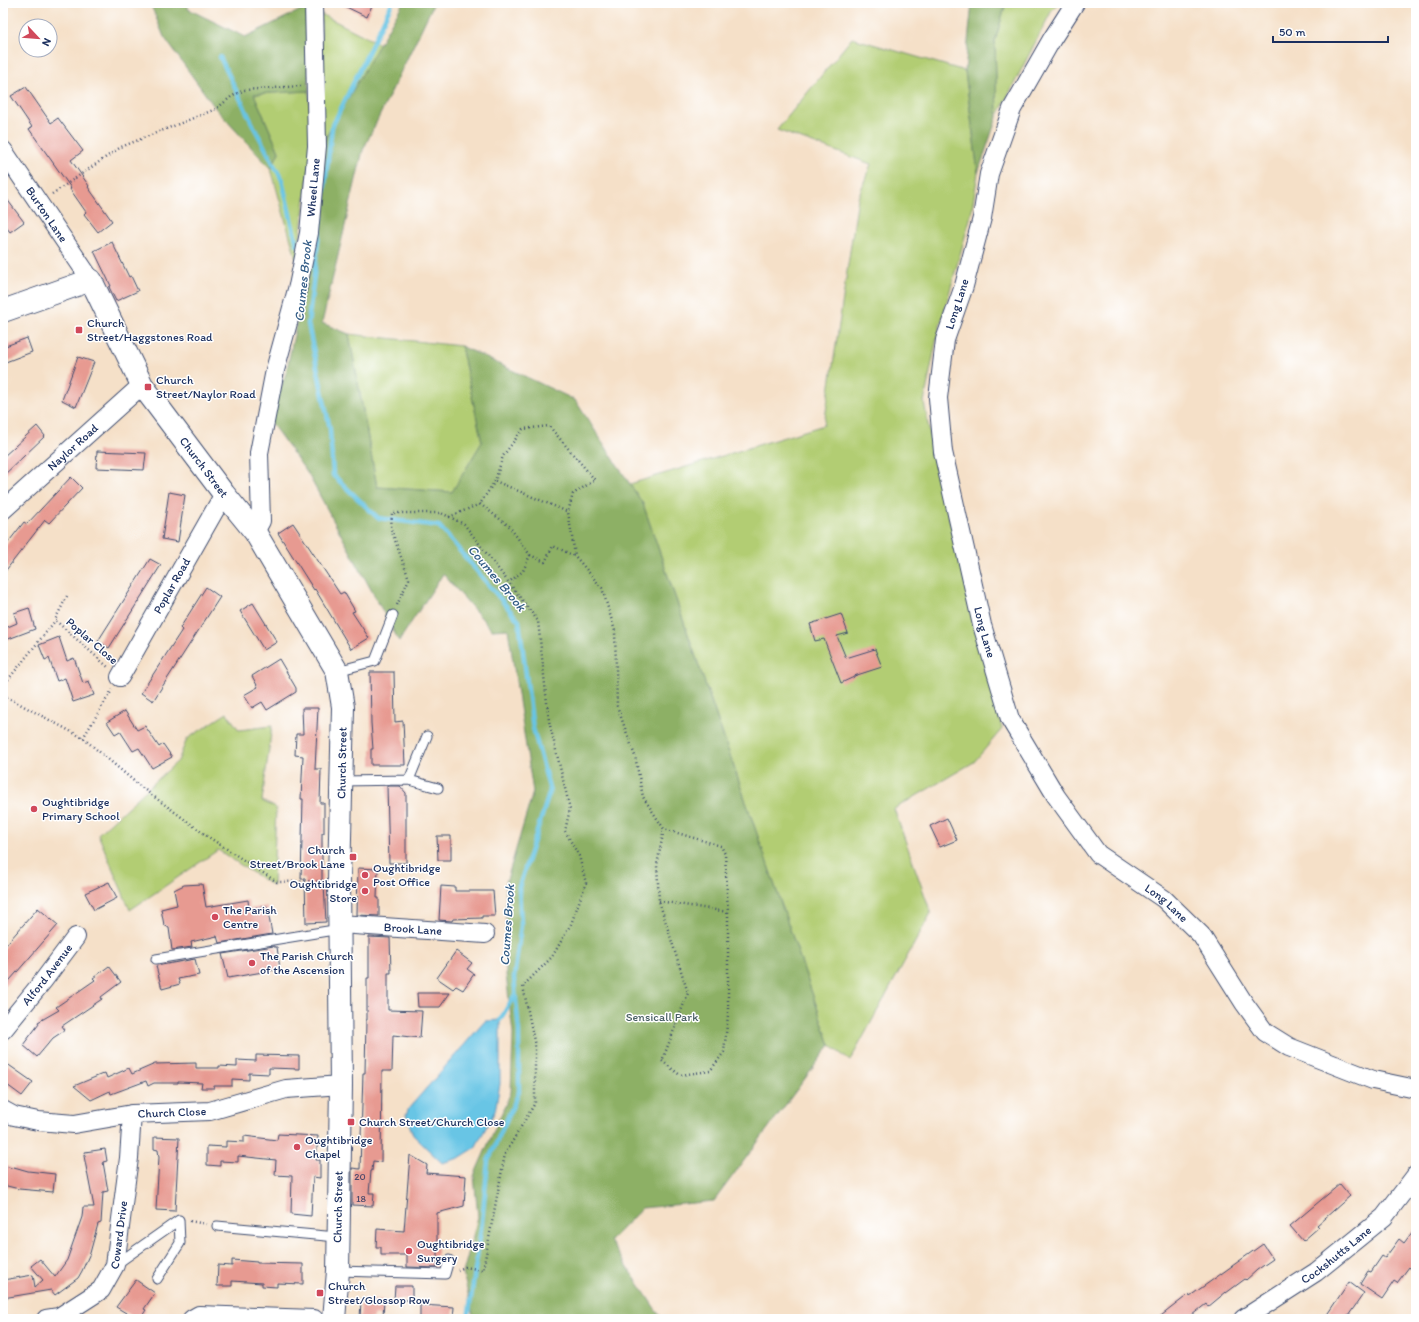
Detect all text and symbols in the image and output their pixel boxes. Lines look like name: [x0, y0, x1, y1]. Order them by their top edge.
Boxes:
north arrow: [18, 18, 58, 58]
scale bar: [1273, 18, 1388, 44]
text: 50 m: [1279, 25, 1305, 39]
text: N: [39, 36, 54, 48]
street label: Wheel Lane: [304, 157, 323, 218]
street label: Burton Lane: [23, 184, 71, 245]
water label: Coumes Brook: [291, 238, 315, 322]
street label: Long Lane: [942, 277, 972, 331]
place label: Church Street/Haggstones Road: [87, 316, 213, 344]
marker: Church Street/Haggstones Road: [74, 325, 84, 335]
place label: Church Street/Naylor Road: [156, 373, 256, 401]
marker: Church Street/Naylor Road: [143, 382, 153, 392]
street label: Naylor Road: [45, 421, 101, 473]
street label: Church Street: [177, 434, 231, 501]
water label: Coumes Brook: [465, 542, 530, 615]
street label: Poplar Road: [150, 555, 193, 616]
street label: Long Lane: [971, 605, 998, 660]
street label: Poplar Close: [63, 615, 121, 667]
street label: Church Street: [334, 726, 350, 799]
place label: Oughtibridge Primary School: [42, 795, 120, 823]
marker: Oughtibridge Primary School: [29, 804, 39, 814]
place label: Church Street/Brook Lane: [250, 843, 346, 871]
marker: Church Street/Brook Lane: [348, 852, 358, 862]
place label: Oughtibridge Post Office: [373, 861, 441, 889]
marker: Oughtibridge Post Office: [360, 870, 370, 880]
place label: Oughtibridge Store: [290, 877, 357, 905]
street label: Long Lane: [1142, 881, 1191, 925]
water label: Coumes Brook: [497, 883, 517, 966]
marker: Oughtibridge Store: [360, 886, 370, 896]
place label: The Parish Centre: [223, 903, 277, 931]
marker: The Parish Centre: [210, 912, 220, 922]
street label: Brook Lane: [383, 920, 443, 938]
street label: Alford Avenue: [19, 941, 76, 1008]
place label: The Parish Church of the Ascension: [260, 949, 354, 977]
marker: The Parish Church of the Ascension: [247, 958, 257, 968]
park label: Sensicall Park: [626, 1010, 699, 1024]
street label: Church Close: [137, 1104, 207, 1121]
place label: Church Street/Church Close: [359, 1115, 505, 1129]
marker: Church Street/Church Close: [346, 1117, 356, 1127]
place label: Oughtibridge Chapel: [305, 1133, 373, 1161]
marker: Oughtibridge Chapel: [292, 1142, 302, 1152]
street label: Church Street: [330, 1170, 346, 1243]
house number: 20: [354, 1170, 366, 1183]
house number: 18: [356, 1192, 367, 1205]
street label: Coward Drive: [107, 1200, 130, 1272]
street label: Cockshutts Lane: [1298, 1223, 1374, 1287]
place label: Oughtibridge Surgery: [417, 1237, 485, 1265]
marker: Oughtibridge Surgery: [404, 1246, 414, 1256]
place label: Church Street/Glossop Row: [328, 1279, 430, 1307]
marker: Church Street/Glossop Row: [315, 1288, 325, 1298]

